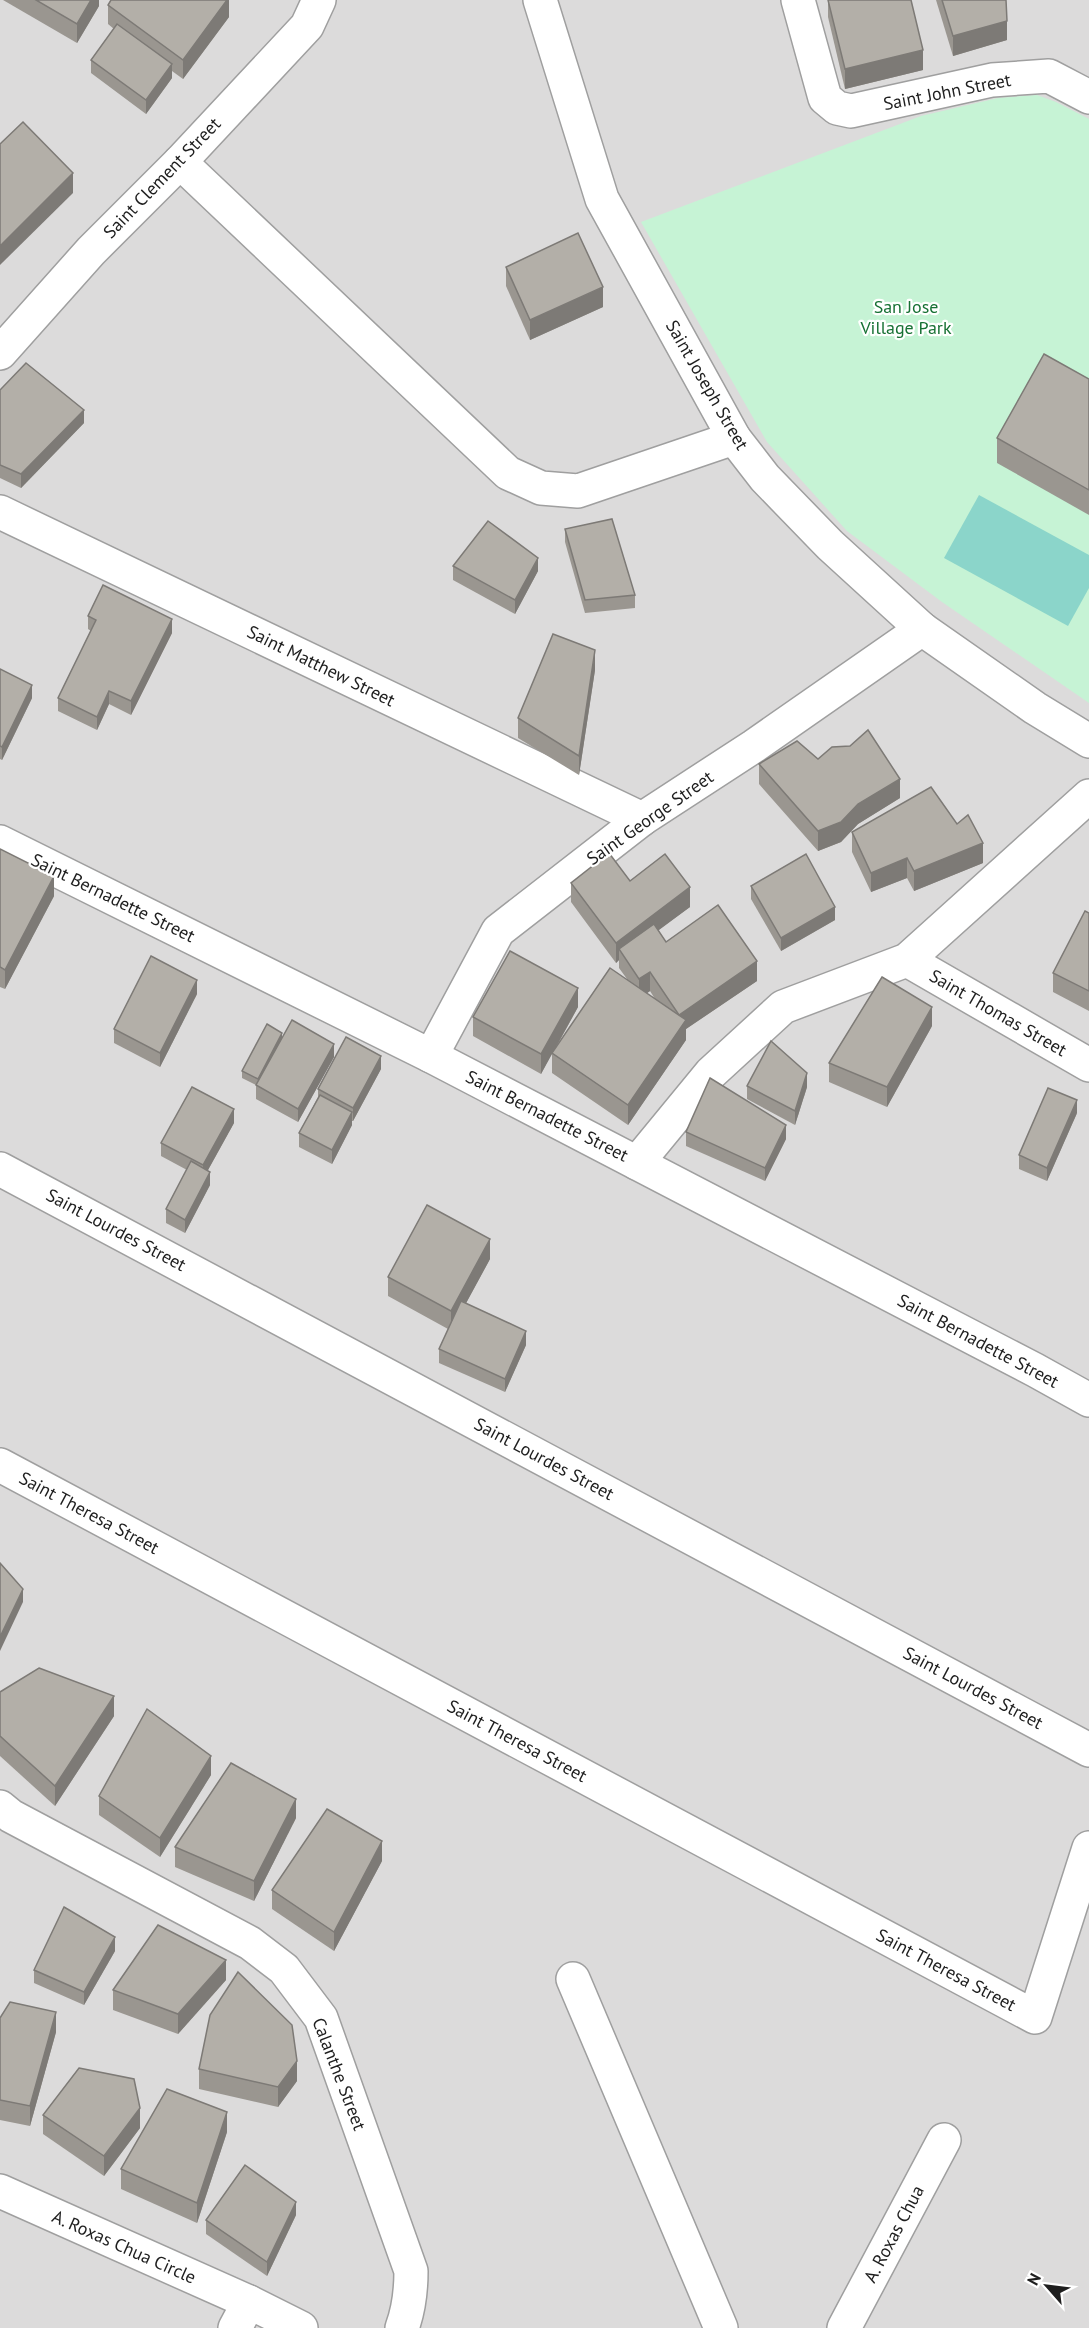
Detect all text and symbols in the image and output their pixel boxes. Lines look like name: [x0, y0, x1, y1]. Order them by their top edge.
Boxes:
street label: Saint John Street: [881, 68, 1013, 115]
street label: Saint Clement Street: [98, 112, 225, 243]
park label: San Jose Village Park: [859, 295, 952, 339]
street label: Saint Joseph Street: [661, 316, 754, 454]
street label: Saint Matthew Street: [243, 620, 399, 711]
street label: Saint George Street: [582, 765, 717, 870]
street label: Saint Bernadette Street: [28, 848, 199, 947]
street label: Saint Thomas Street: [925, 964, 1071, 1061]
street label: Saint Bernadette Street: [462, 1065, 632, 1167]
street label: Saint Lourdes Street: [42, 1183, 190, 1276]
street label: Saint Bernadette Street: [894, 1288, 1063, 1393]
street label: Saint Lourdes Street: [470, 1412, 618, 1505]
street label: Saint Theresa Street: [15, 1466, 163, 1559]
street label: Saint Lourdes Street: [899, 1641, 1047, 1734]
street label: Saint Theresa Street: [443, 1694, 591, 1787]
street label: Saint Theresa Street: [872, 1923, 1020, 2016]
street label: Calanthe Street: [307, 2014, 371, 2133]
street label: A. Roxas Chua: [858, 2181, 929, 2286]
street label: A. Roxas Chua Circle: [49, 2204, 200, 2289]
north arrow: [1017, 2256, 1077, 2316]
text: N: [1022, 2270, 1045, 2288]

